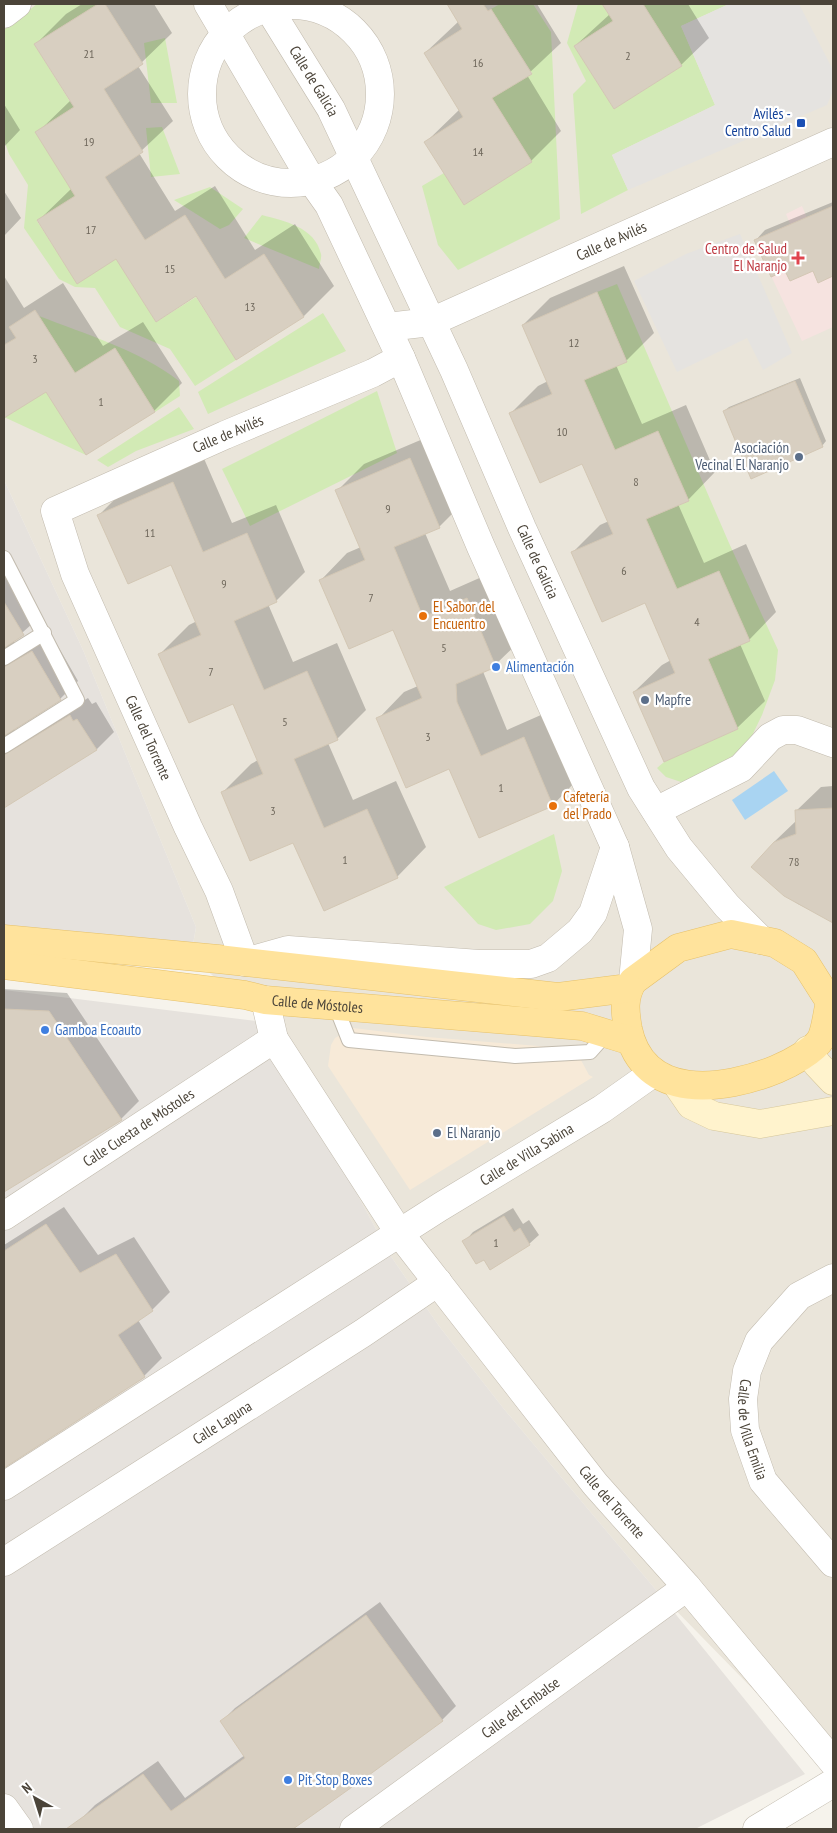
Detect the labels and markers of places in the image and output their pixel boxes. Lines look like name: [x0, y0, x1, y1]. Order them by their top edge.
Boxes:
place label: Avilés - Centro Salud: [725, 104, 791, 140]
marker: Avilés - Centro Salud: [795, 117, 807, 129]
place label: Centro de Salud El Naranjo: [705, 239, 787, 275]
marker: Centro de Salud El Naranjo: [791, 251, 805, 265]
place label: Asociación Vecinal El Naranjo: [694, 438, 789, 474]
marker: Asociación Vecinal El Naranjo: [793, 451, 805, 463]
place label: El Sabor del Encuentro: [433, 597, 496, 633]
marker: El Sabor del Encuentro: [417, 610, 429, 622]
place label: Alimentación: [506, 657, 574, 676]
marker: Alimentación: [490, 661, 502, 673]
place label: Mapfre: [655, 690, 691, 709]
marker: Mapfre: [639, 694, 651, 706]
place label: Cafetería del Prado: [563, 787, 612, 823]
marker: Cafetería del Prado: [547, 800, 559, 812]
place label: Gamboa Ecoauto: [55, 1020, 141, 1039]
marker: Gamboa Ecoauto: [39, 1024, 51, 1036]
place label: El Naranjo: [447, 1123, 501, 1142]
marker: El Naranjo: [431, 1127, 443, 1139]
place label: Pit Stop Boxes: [298, 1770, 372, 1789]
marker: Pit Stop Boxes: [282, 1774, 294, 1786]

